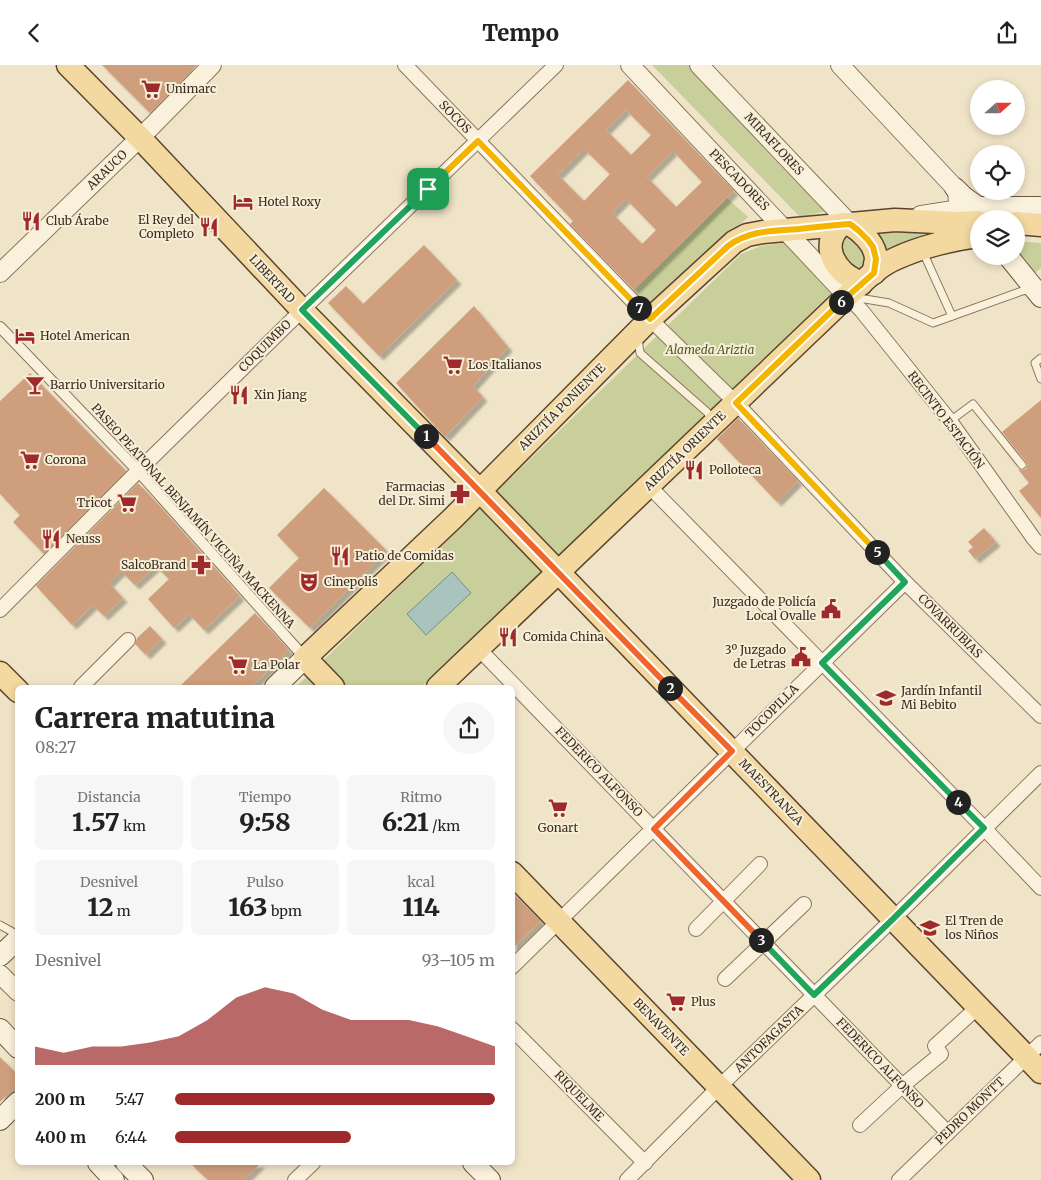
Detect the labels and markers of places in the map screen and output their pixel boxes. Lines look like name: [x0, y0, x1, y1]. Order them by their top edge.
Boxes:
supermarket icon: Unimarc: [140, 78, 162, 100]
place label: Unimarc: [166, 81, 216, 96]
pin: [407, 168, 449, 210]
hotel icon: Hotel Roxy: [232, 191, 254, 213]
place label: Hotel Roxy: [258, 194, 321, 209]
restaurant icon: Club Árabe: [20, 210, 42, 232]
place label: El Rey del Completo: [138, 212, 194, 241]
place label: Club Árabe: [46, 213, 109, 228]
restaurant icon: El Rey del Completo: [198, 216, 220, 238]
pin: 6: [828, 289, 854, 315]
pin: 7: [626, 295, 652, 321]
hotel icon: Hotel American: [14, 325, 36, 347]
place label: Hotel American: [40, 328, 130, 343]
supermarket icon: Los Italianos: [442, 354, 464, 376]
place label: Los Italianos: [468, 357, 542, 372]
bar icon: Barrio Universitario: [24, 374, 46, 396]
place label: Barrio Universitario: [50, 377, 165, 392]
restaurant icon: Xin Jiang: [228, 384, 250, 406]
place label: Xin Jiang: [254, 387, 307, 402]
pin: 1: [414, 423, 438, 449]
supermarket icon: Corona: [19, 449, 41, 471]
place label: Corona: [45, 452, 87, 467]
restaurant icon: Polloteca: [683, 459, 705, 481]
place label: Polloteca: [709, 462, 762, 477]
place label: Farmacias del Dr. Simi: [379, 479, 445, 508]
pharmacy icon: Farmacias del Dr. Simi: [449, 483, 471, 505]
supermarket icon: Tricot: [116, 492, 138, 514]
place label: Tricot: [77, 495, 112, 510]
restaurant icon: Neuss: [40, 528, 62, 550]
place label: Neuss: [66, 531, 101, 546]
pin: 5: [864, 539, 890, 565]
restaurant icon: Patio de Comidas: [329, 545, 351, 567]
place label: Patio de Comidas: [355, 548, 454, 563]
pharmacy icon: SalcoBrand: [190, 554, 212, 576]
place label: SalcoBrand: [121, 557, 186, 572]
theatre icon: Cinepolis: [298, 571, 320, 593]
place label: Cinepolis: [324, 574, 378, 589]
place label: Juzgado de Policía Local Ovalle: [711, 594, 817, 623]
public building icon: Juzgado de Policía Local Ovalle: [820, 598, 842, 620]
restaurant icon: Comida China: [497, 626, 519, 648]
place label: Comida China: [523, 629, 605, 644]
place label: 3º Juzgado de Letras: [725, 642, 786, 671]
public building icon: 3º Juzgado de Letras: [790, 646, 812, 668]
supermarket icon: La Polar: [227, 654, 249, 676]
place label: La Polar: [253, 657, 301, 672]
pin: 2: [658, 675, 682, 701]
place label: Jardín Infantil Mi Bebito: [900, 683, 982, 712]
school or university icon: Jardín Infantil Mi Bebito: [875, 687, 897, 709]
pin: 4: [946, 789, 970, 815]
supermarket icon: Gonart: [547, 797, 569, 819]
place label: Gonart: [538, 820, 579, 835]
place label: El Tren de los Niños: [945, 913, 1003, 942]
school or university icon: El Tren de los Niños: [919, 917, 941, 939]
pin: 3: [748, 927, 774, 953]
supermarket icon: Plus: [665, 991, 687, 1013]
place label: Plus: [691, 994, 716, 1009]

